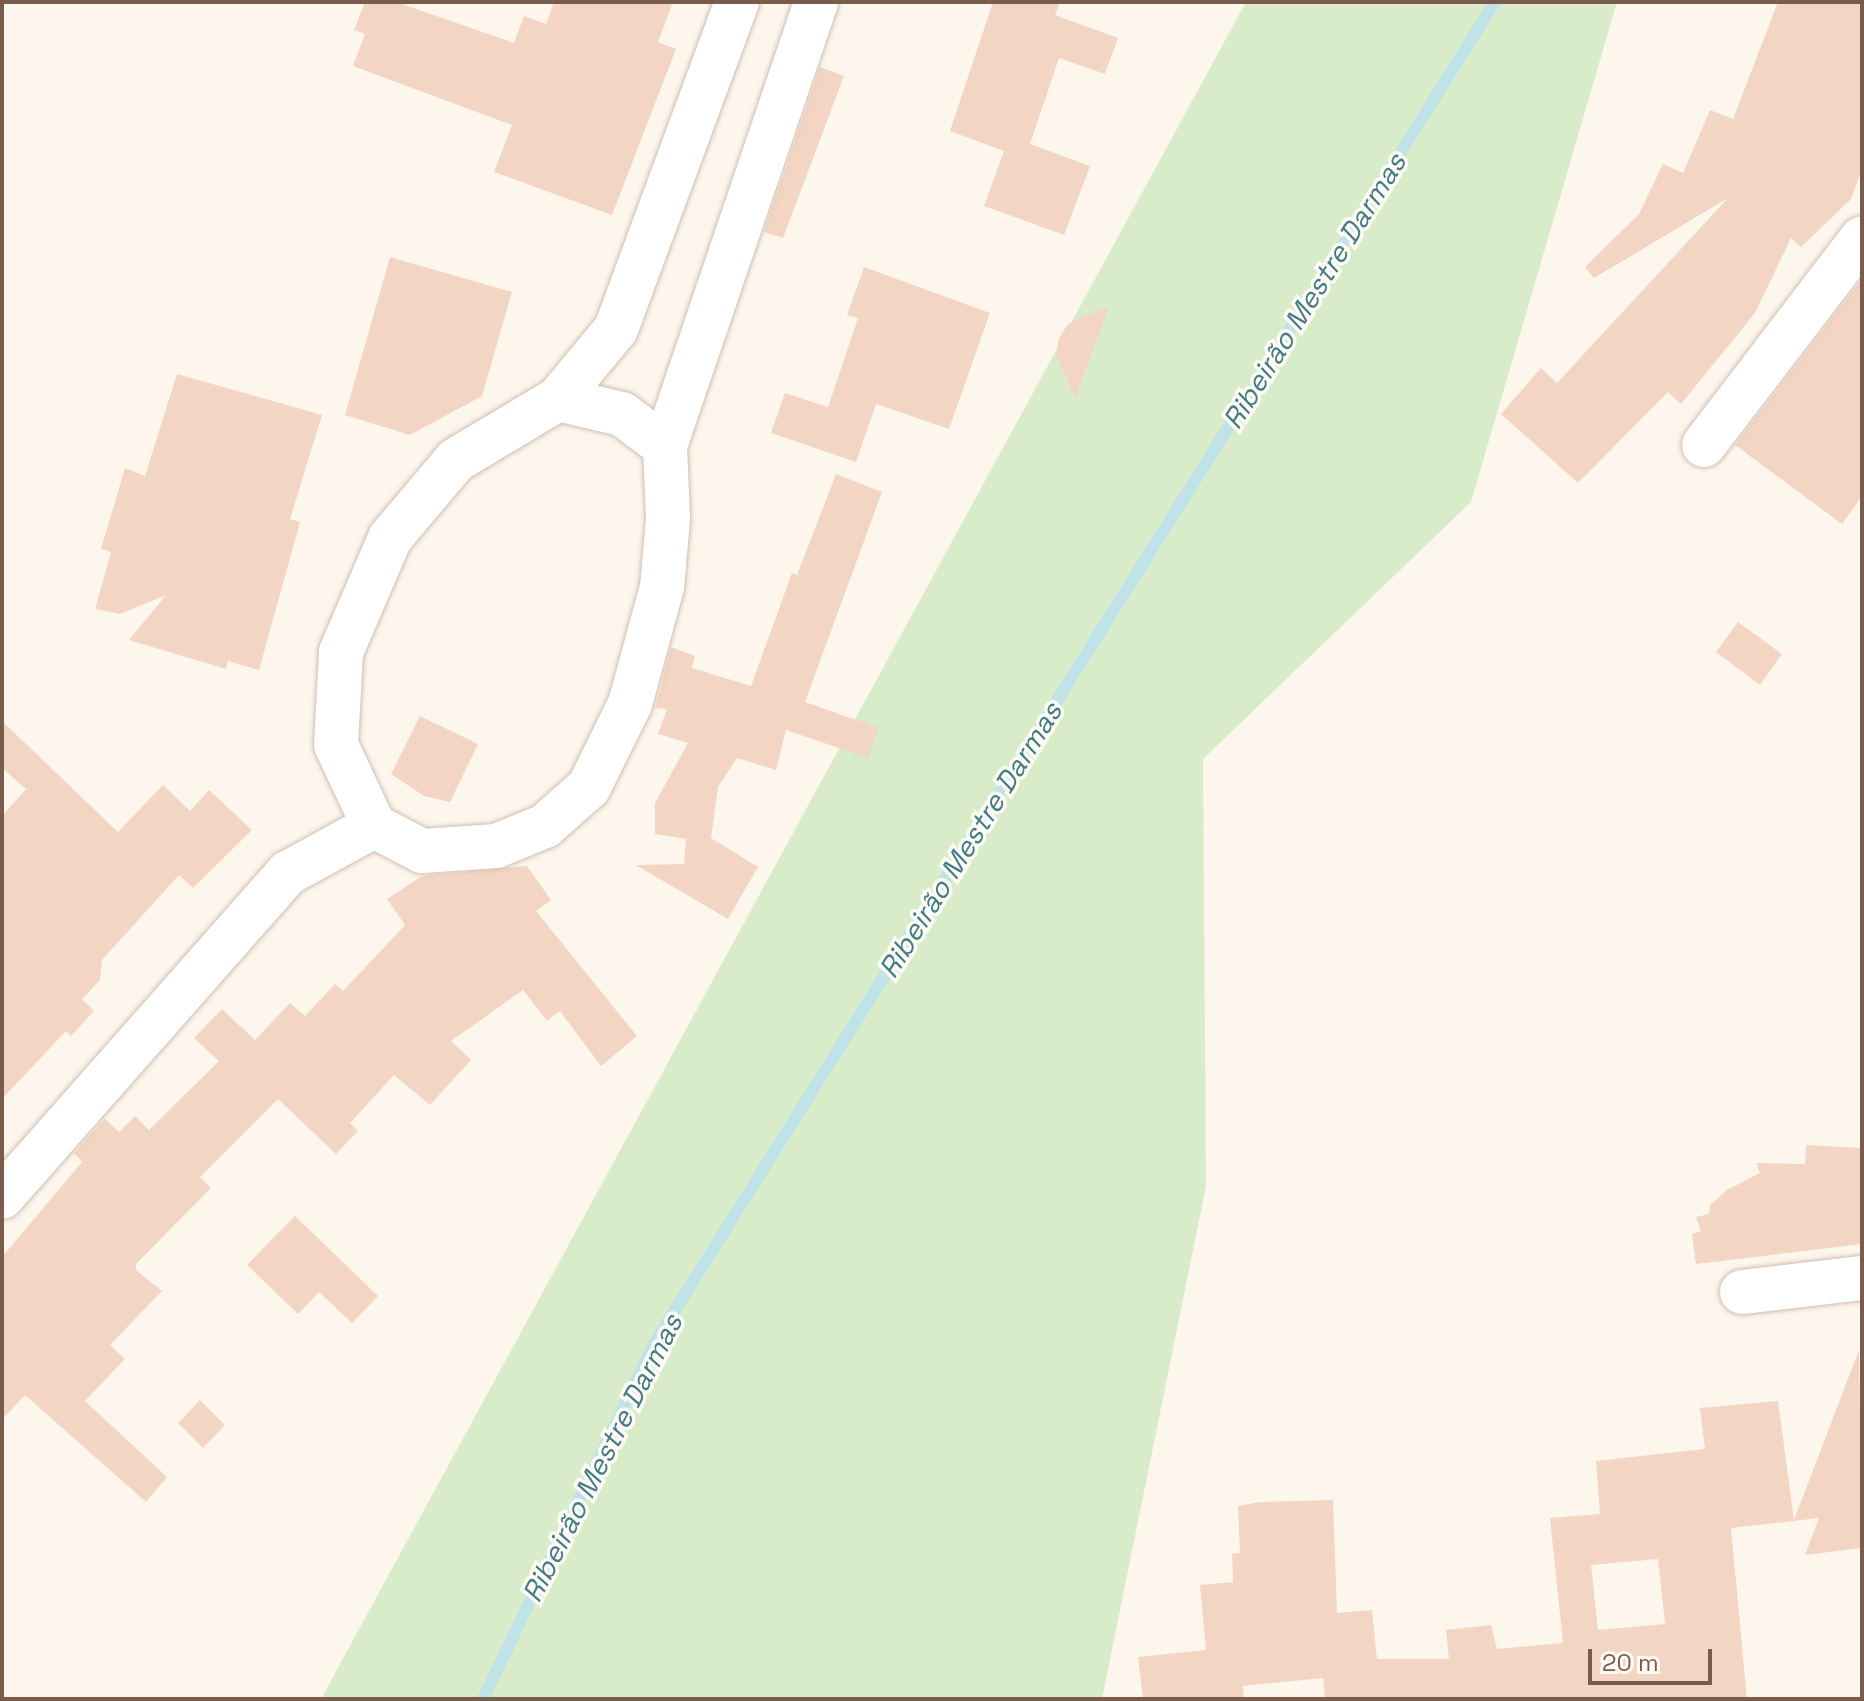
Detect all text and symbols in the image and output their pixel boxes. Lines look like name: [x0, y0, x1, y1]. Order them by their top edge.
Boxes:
water label: Ribeirão Mestre Darmas: [1215, 147, 1413, 435]
water label: Ribeirão Mestre Darmas: [871, 696, 1069, 984]
water label: Ribeirão Mestre Darmas: [515, 1309, 689, 1607]
scale bar: [1592, 1633, 1716, 1683]
text: 20 m: [1602, 1647, 1659, 1678]

